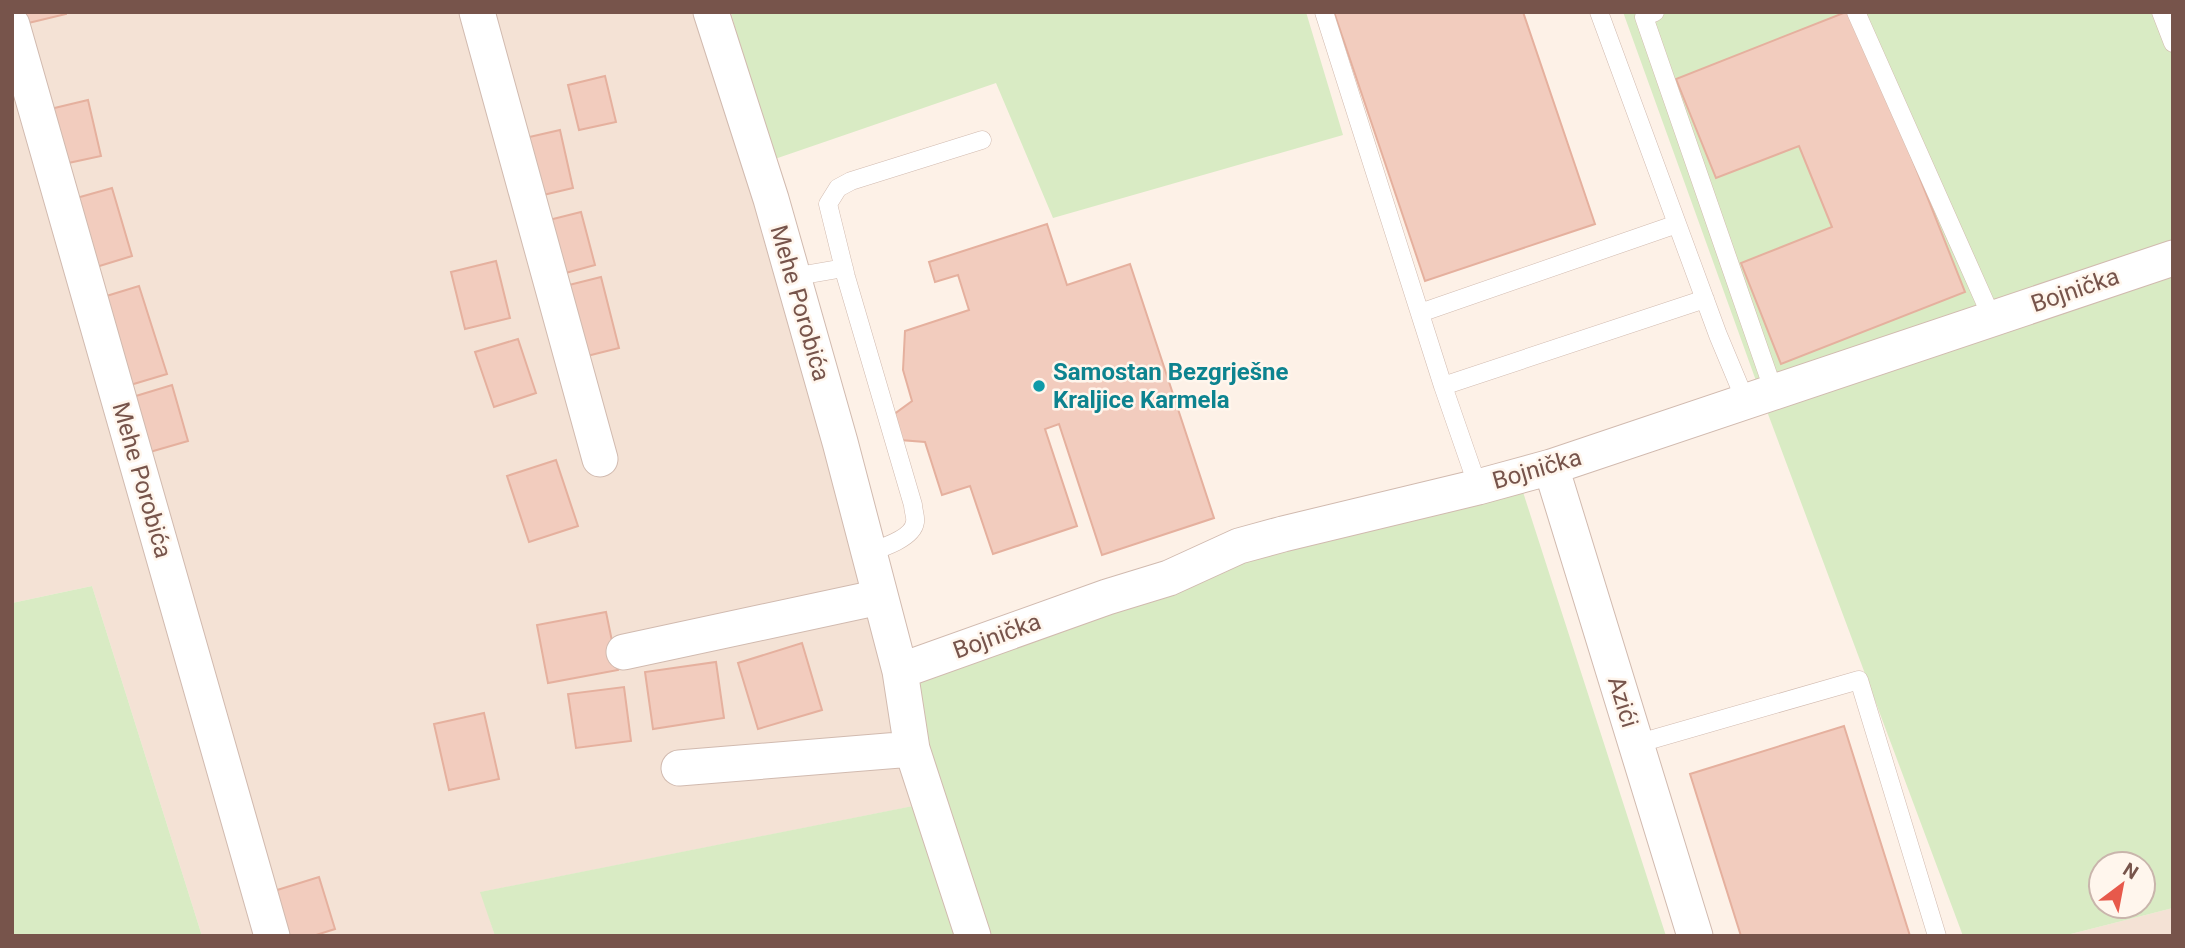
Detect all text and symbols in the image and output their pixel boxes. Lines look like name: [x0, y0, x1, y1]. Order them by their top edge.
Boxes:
street label: Mehe Porobića: [764, 222, 836, 384]
street label: Bojnička: [2027, 262, 2123, 318]
place label: Samostan Bezgrješne Kraljice Karmela: [1053, 358, 1288, 414]
marker: Samostan Bezgrješne Kraljice Karmela: [1031, 378, 1047, 394]
street label: Mehe Porobića: [106, 399, 178, 561]
street label: Bojnička: [1489, 443, 1585, 495]
street label: Bojnička: [949, 607, 1045, 665]
street label: Azići: [1602, 673, 1644, 731]
north arrow: [2087, 850, 2157, 920]
text: N: [2119, 858, 2143, 884]

